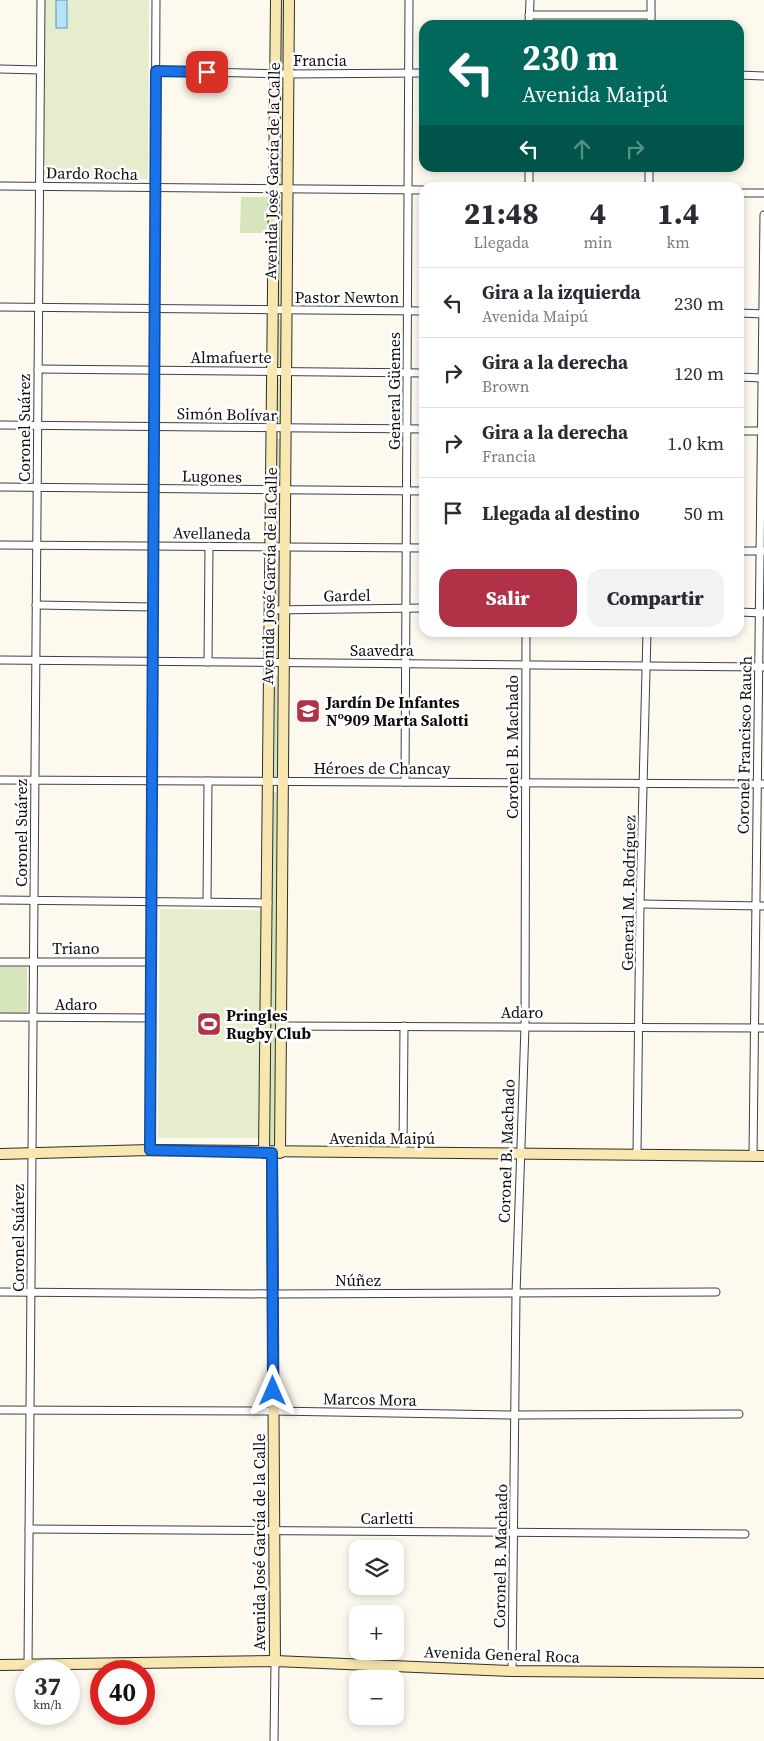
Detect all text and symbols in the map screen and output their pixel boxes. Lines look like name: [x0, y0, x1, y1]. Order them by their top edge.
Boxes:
text: 230 m: [522, 34, 618, 82]
icon: left: [439, 40, 504, 105]
street label: Francia: [293, 49, 348, 71]
pin: [186, 51, 228, 93]
icon: arrive: [193, 58, 221, 86]
street label: Avenida José García de la Calle: [259, 62, 285, 280]
text: Avenida Maipú: [522, 79, 668, 109]
icon: left: [515, 135, 543, 163]
icon: ahead: [568, 135, 596, 163]
icon: right: [621, 135, 649, 163]
street label: Dardo Rocha: [46, 161, 139, 185]
text: 21:48: [464, 193, 539, 234]
text: 4: [590, 193, 606, 234]
text: 1.4: [657, 193, 699, 234]
text: Llegada: [473, 231, 529, 253]
text: min: [584, 231, 612, 253]
text: km: [667, 231, 690, 253]
text: Gira a la izquierda: [482, 279, 641, 305]
street label: Pastor Newton: [295, 286, 400, 308]
icon: left: [439, 289, 467, 317]
text: 230 m: [674, 290, 724, 316]
text: Avenida Maipú: [482, 305, 588, 327]
street label: General Güemes: [383, 332, 405, 450]
street label: Almafuerte: [190, 346, 272, 368]
text: Gira a la derecha: [482, 349, 628, 375]
icon: right: [439, 359, 467, 387]
text: 120 m: [674, 360, 724, 386]
street label: Coronel Suárez: [13, 374, 35, 482]
text: Brown: [482, 375, 529, 397]
street label: Simón Bolívar: [177, 402, 278, 426]
text: Gira a la derecha: [482, 419, 628, 445]
icon: right: [439, 429, 467, 457]
text: 1.0 km: [667, 430, 724, 456]
text: Francia: [482, 445, 536, 467]
street label: Lugones: [182, 464, 242, 488]
street label: Avenida José García de la Calle: [256, 467, 282, 685]
icon: arrive: [439, 499, 467, 527]
text: Llegada al destino: [482, 500, 640, 526]
text: 50 m: [683, 500, 724, 526]
street label: Avellaneda: [173, 521, 252, 545]
button: Salir: [439, 569, 577, 627]
button: Compartir: [587, 569, 724, 627]
street label: Gardel: [323, 584, 371, 606]
street label: Saavedra: [350, 639, 415, 661]
street label: Coronel Francisco Rauch: [731, 655, 757, 834]
street label: Coronel B. Machado: [501, 675, 523, 819]
place label: Jardín De Infantes Nº909 Marta Salotti: [325, 691, 469, 731]
school or university icon: Jardín De Infantes Nº909 Marta Salotti: [295, 698, 321, 724]
street label: Héroes de Chancay: [313, 757, 451, 779]
street label: Coronel Suárez: [10, 779, 32, 887]
street label: General M. Rodríguez: [616, 815, 640, 971]
street label: Triano: [52, 937, 100, 959]
street label: Adaro: [55, 993, 98, 1015]
street label: Adaro: [501, 1001, 544, 1023]
place label: Pringles Rugby Club: [226, 1004, 311, 1044]
sports icon: Pringles Rugby Club: [196, 1011, 222, 1037]
street label: Coronel B. Machado: [492, 1078, 520, 1223]
street label: Avenida Maipú: [329, 1127, 435, 1149]
street label: Coronel Suárez: [7, 1184, 29, 1292]
street label: Núñez: [335, 1269, 381, 1291]
position arrow: [246, 1364, 298, 1416]
street label: Marcos Mora: [323, 1387, 418, 1411]
street label: Avenida José García de la Calle: [248, 1433, 270, 1651]
street label: Coronel B. Machado: [488, 1484, 512, 1628]
street label: Carletti: [361, 1507, 414, 1529]
map controls: [349, 1540, 404, 1725]
button: layers: [349, 1540, 404, 1595]
button: +: [349, 1605, 404, 1660]
street label: Avenida General Roca: [424, 1640, 581, 1668]
speed limit sign: 40: [90, 1660, 155, 1725]
text: 37: [34, 1669, 61, 1703]
button: −: [349, 1670, 404, 1725]
text: km/h: [33, 1697, 62, 1713]

